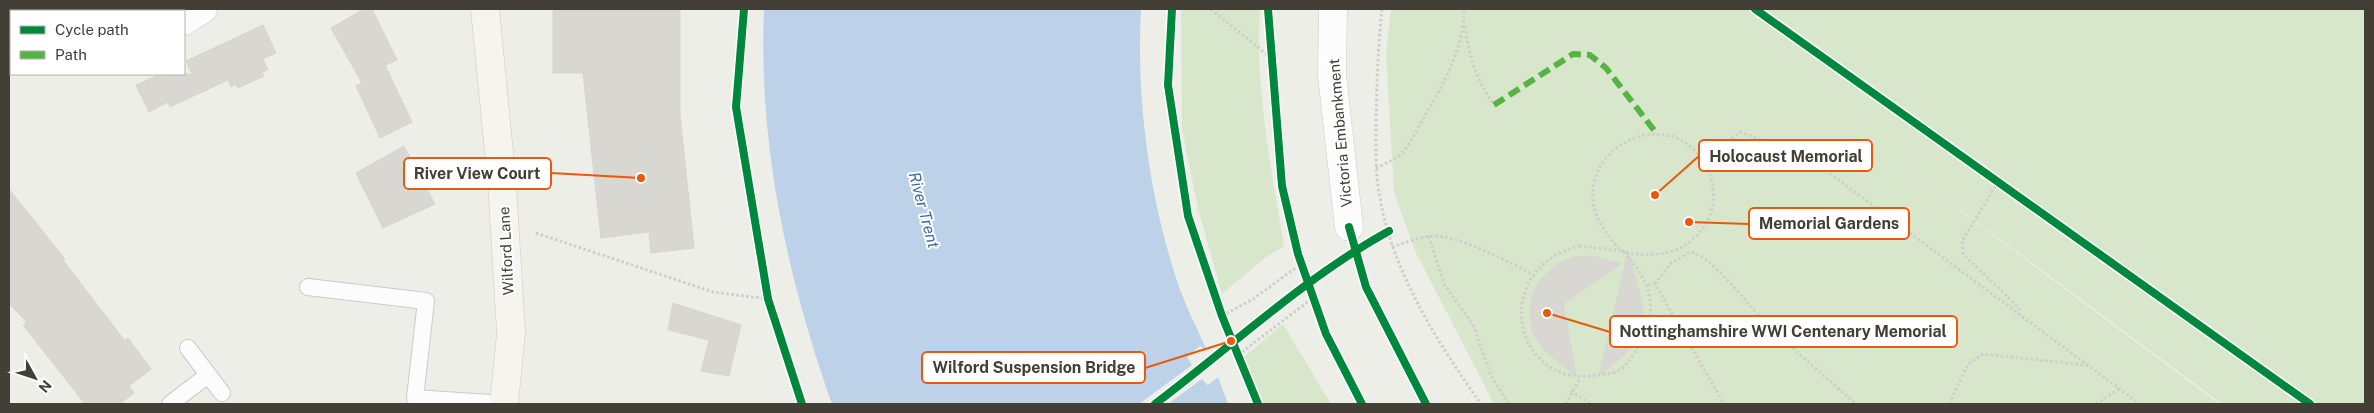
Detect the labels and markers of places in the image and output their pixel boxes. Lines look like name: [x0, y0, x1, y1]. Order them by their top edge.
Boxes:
callout: Holocaust Memorial: [1699, 140, 1872, 171]
callout: River View Court: [404, 158, 551, 189]
callout: Memorial Gardens: [1749, 208, 1909, 239]
callout: Nottinghamshire WWI Centenary Memorial: [1610, 316, 1957, 347]
callout: Wilford Suspension Bridge: [922, 352, 1145, 383]

